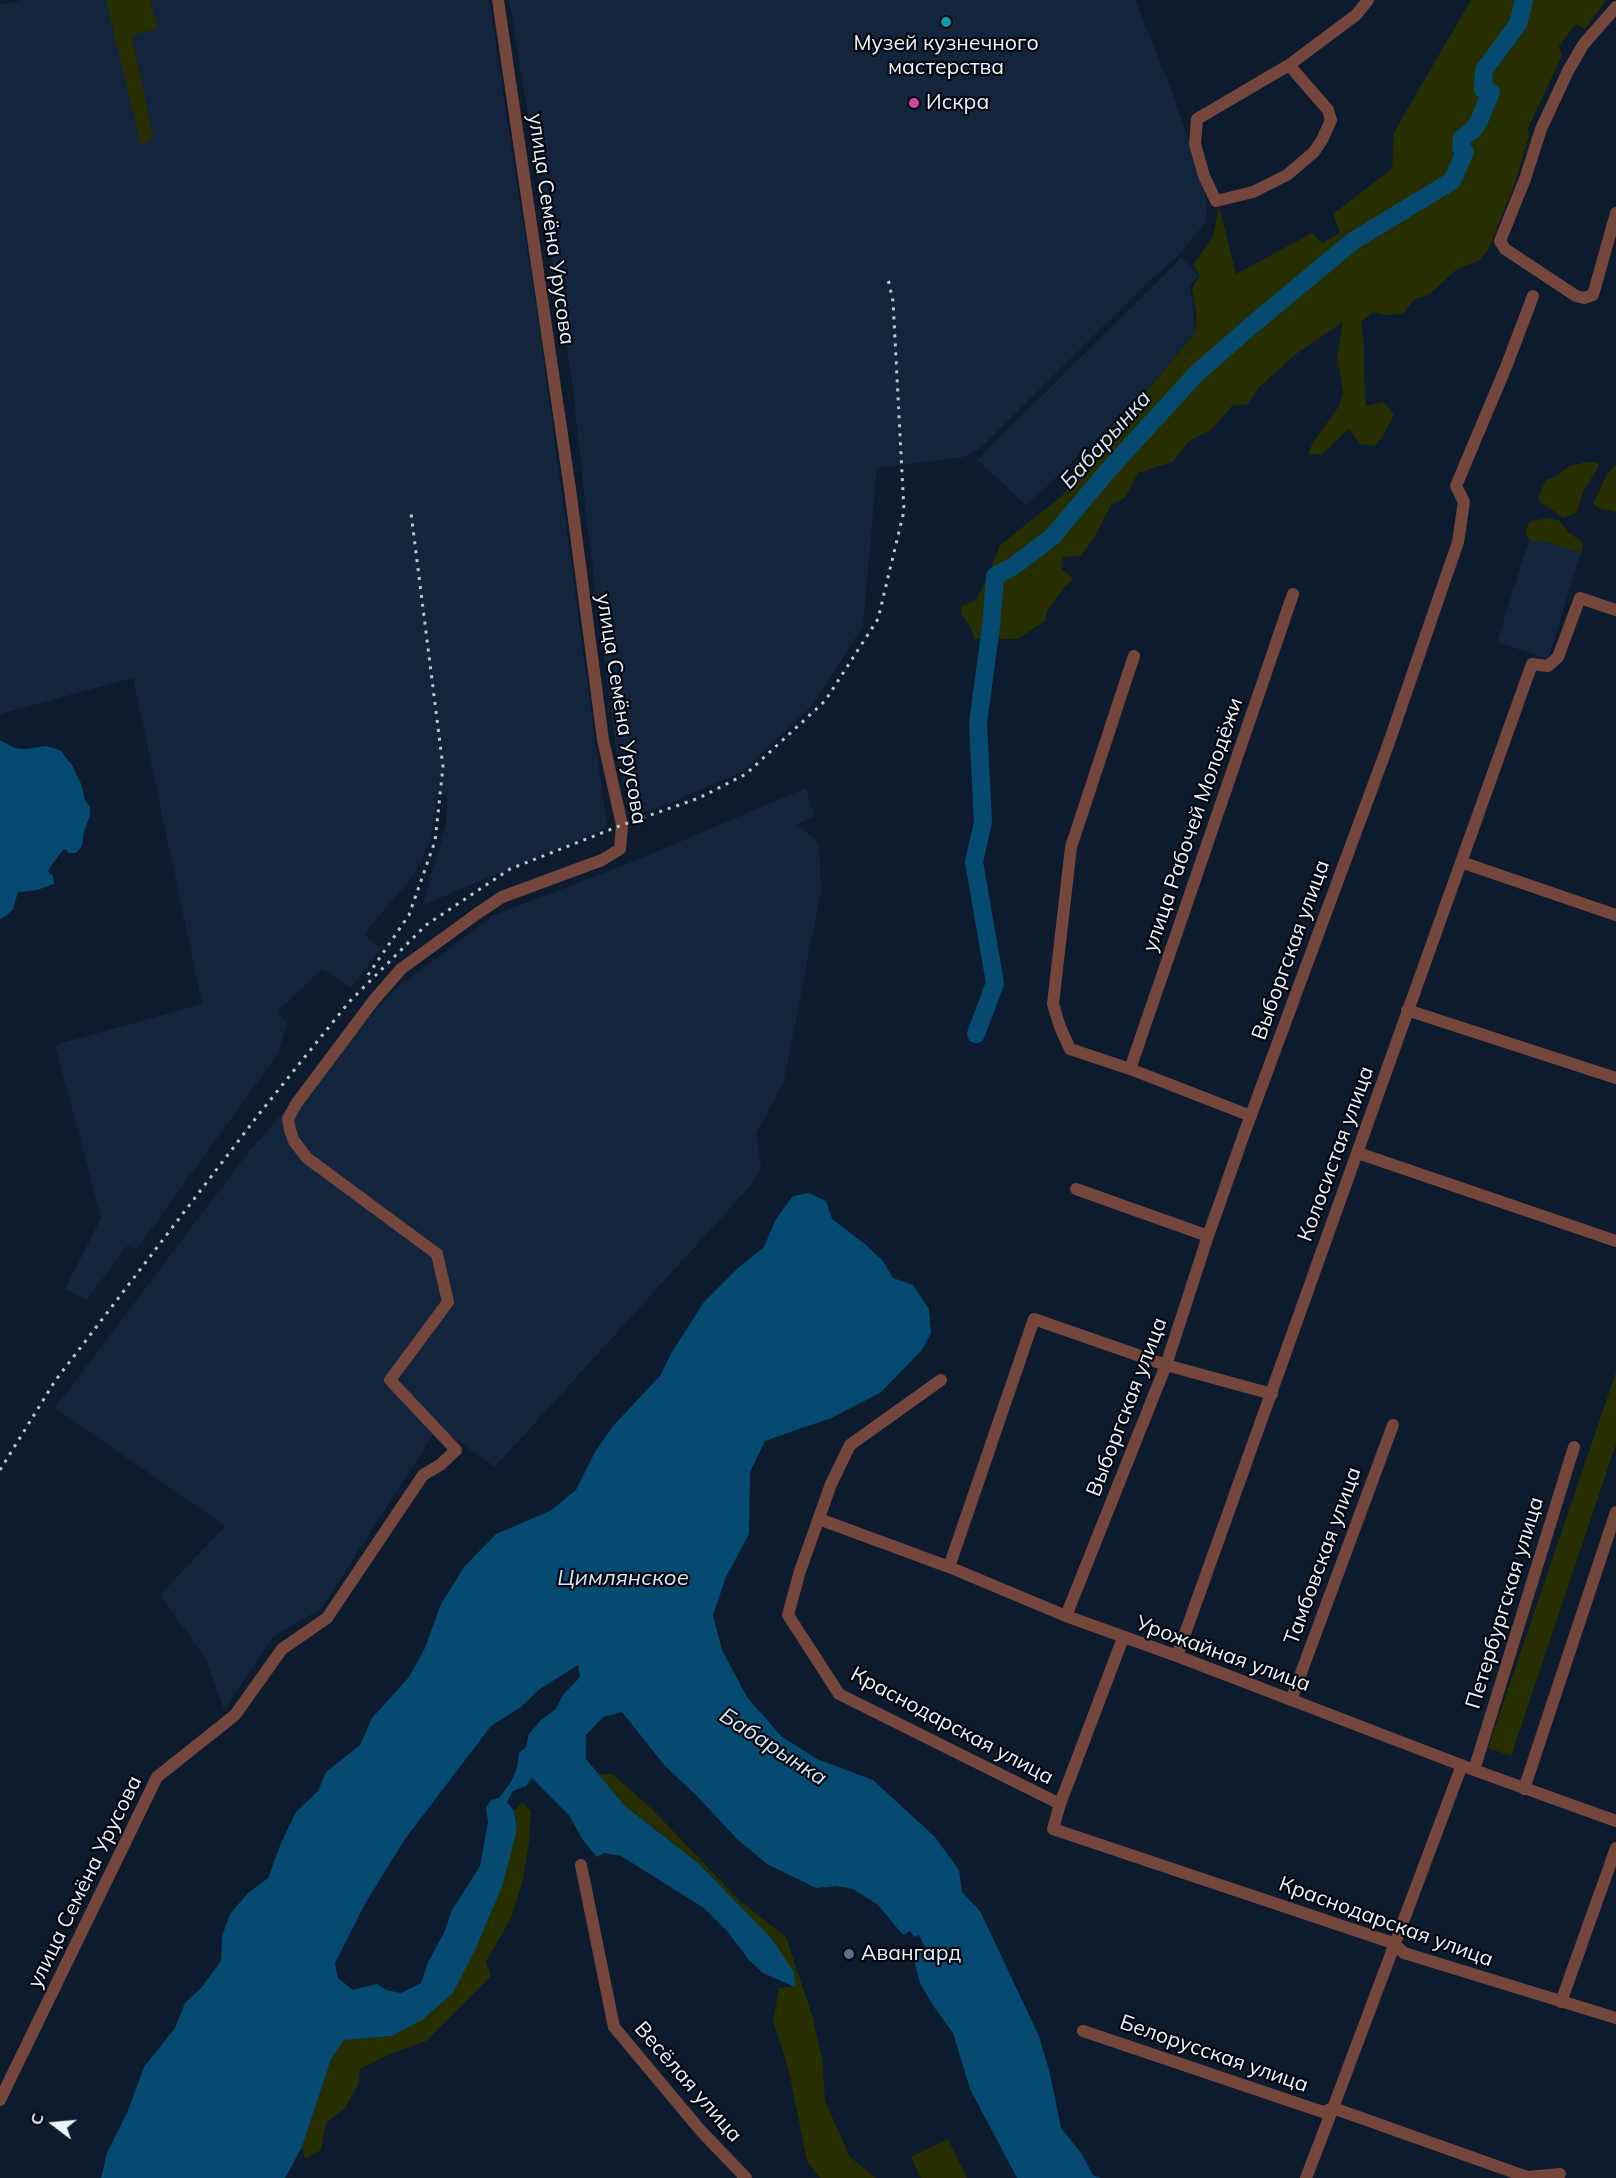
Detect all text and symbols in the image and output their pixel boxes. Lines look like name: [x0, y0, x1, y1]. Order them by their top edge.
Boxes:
marker: Музей кузнечного мастерства: [939, 15, 953, 29]
place label: Музей кузнечного мастерства: [853, 31, 1039, 81]
place label: Искра: [926, 90, 989, 116]
marker: Искра: [907, 96, 921, 110]
street label: улица Семёна Урусова: [522, 112, 580, 346]
water label: Бабарынка: [1055, 386, 1157, 494]
street label: улица Семёна Урусова: [590, 592, 652, 826]
street label: улица Рабочей Молодёжи: [1138, 695, 1248, 955]
street label: Выборгская улица: [1247, 857, 1335, 1043]
street label: Колосистая улица: [1293, 1063, 1379, 1245]
street label: Выборгская улица: [1081, 1314, 1173, 1500]
street label: Тамбовская улица: [1279, 1464, 1367, 1648]
street label: Петербургская улица: [1461, 1494, 1549, 1712]
water label: Цимлянское: [557, 1565, 689, 1591]
street label: Урожайная улица: [1132, 1611, 1314, 1697]
street label: Краснодарская улица: [846, 1662, 1058, 1790]
water label: Бабарынка: [714, 1703, 832, 1791]
street label: улица Семёна Урусова: [23, 1772, 147, 1992]
street label: Краснодарская улица: [1275, 1871, 1497, 1973]
place label: Авангард: [861, 1941, 961, 1967]
marker: Авангард: [842, 1947, 856, 1961]
street label: Белорусская улица: [1116, 2010, 1312, 2098]
street label: Весёлая улица: [629, 2017, 747, 2147]
north arrow: [24, 2094, 84, 2154]
text: С: [26, 2111, 48, 2127]

